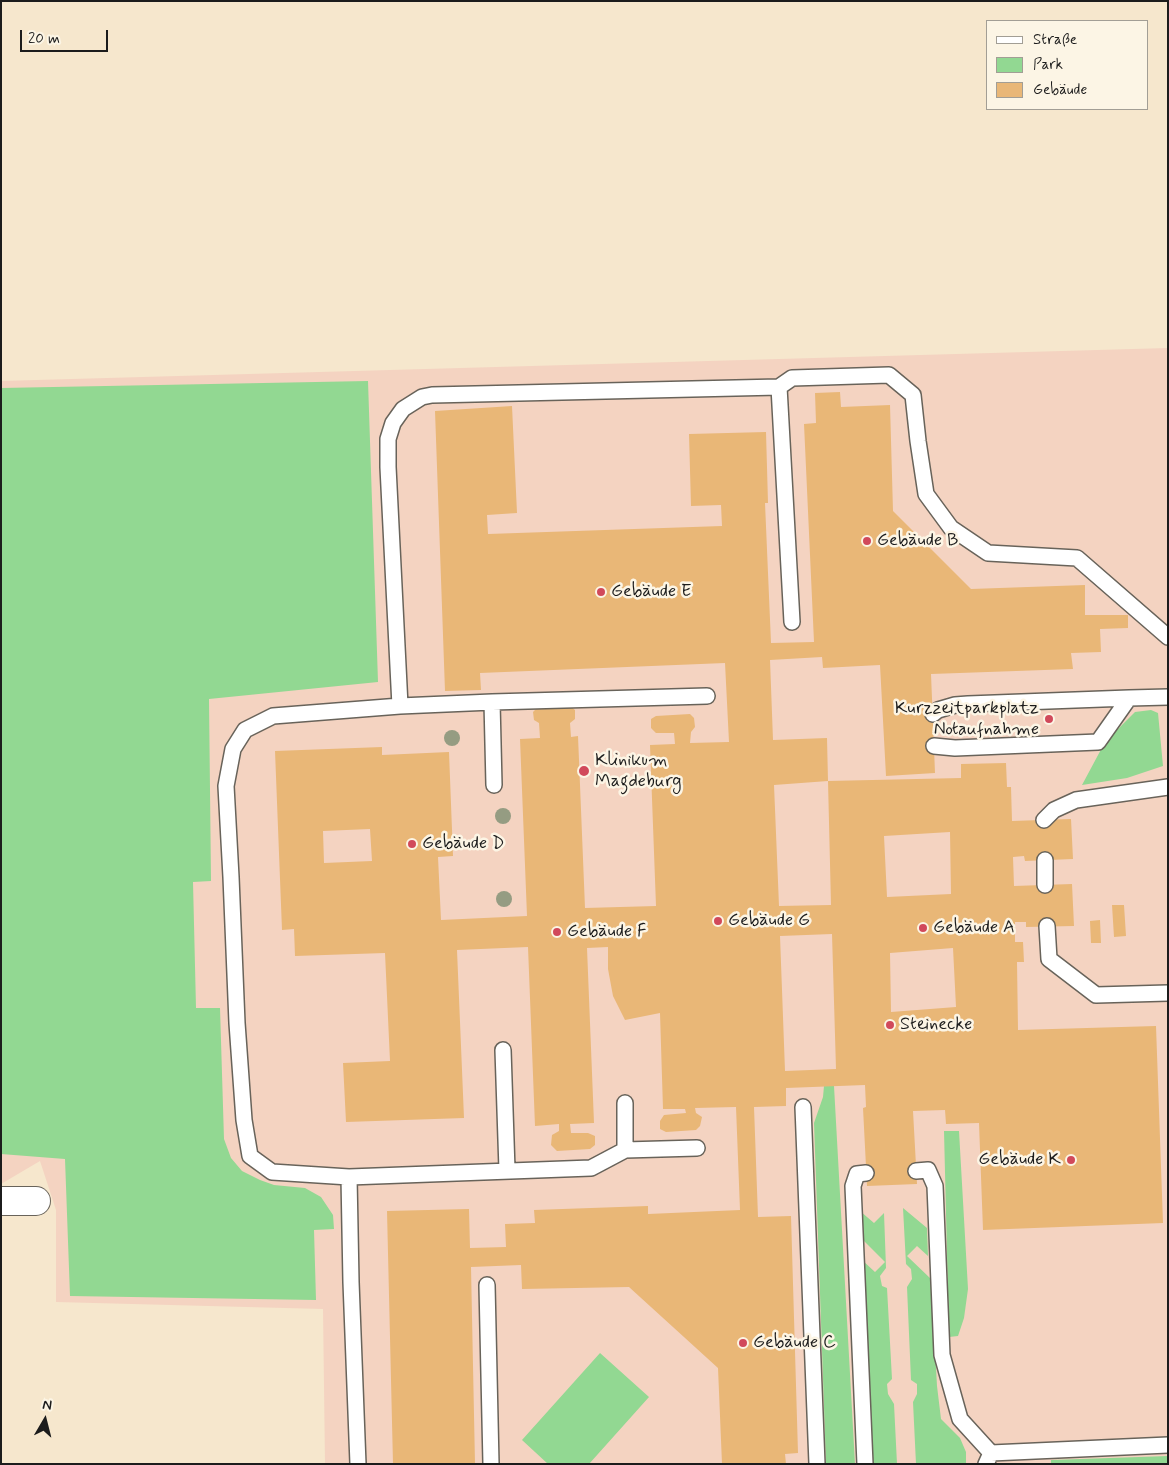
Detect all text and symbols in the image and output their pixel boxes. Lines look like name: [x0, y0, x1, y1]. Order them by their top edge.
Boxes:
scale bar: [22, 20, 110, 52]
legend: [986, 20, 1149, 110]
text: 20 m: [28, 29, 60, 49]
text: Straße: [1033, 30, 1077, 50]
text: Park: [1033, 55, 1063, 75]
text: Gebäude: [1033, 80, 1087, 100]
place label: Gebäude B: [877, 530, 958, 552]
marker: Gebäude B: [861, 535, 873, 547]
place label: Gebäude E: [611, 581, 691, 603]
marker: Gebäude E: [595, 586, 607, 598]
place label: Kurzzeitparkplatz Notaufnahme: [895, 698, 1039, 741]
marker: Kurzzeitparkplatz Notaufnahme: [1043, 713, 1055, 725]
place label: Klinikum Magdeburg: [595, 750, 682, 792]
marker: Klinikum Magdeburg: [577, 764, 591, 778]
place label: Gebäude D: [422, 833, 504, 855]
marker: Gebäude D: [406, 838, 418, 850]
place label: Gebäude G: [728, 910, 810, 932]
marker: Gebäude G: [712, 915, 724, 927]
place label: Gebäude A: [933, 917, 1015, 939]
place label: Gebäude F: [567, 921, 647, 943]
marker: Gebäude A: [917, 922, 929, 934]
marker: Gebäude F: [551, 926, 563, 938]
place label: Steinecke: [900, 1014, 972, 1036]
marker: Steinecke: [884, 1019, 896, 1031]
place label: Gebäude K: [978, 1149, 1061, 1171]
marker: Gebäude K: [1065, 1154, 1077, 1166]
place label: Gebäude C: [753, 1332, 836, 1354]
marker: Gebäude C: [737, 1337, 749, 1349]
north arrow: [20, 1395, 70, 1445]
text: N: [41, 1396, 53, 1415]

